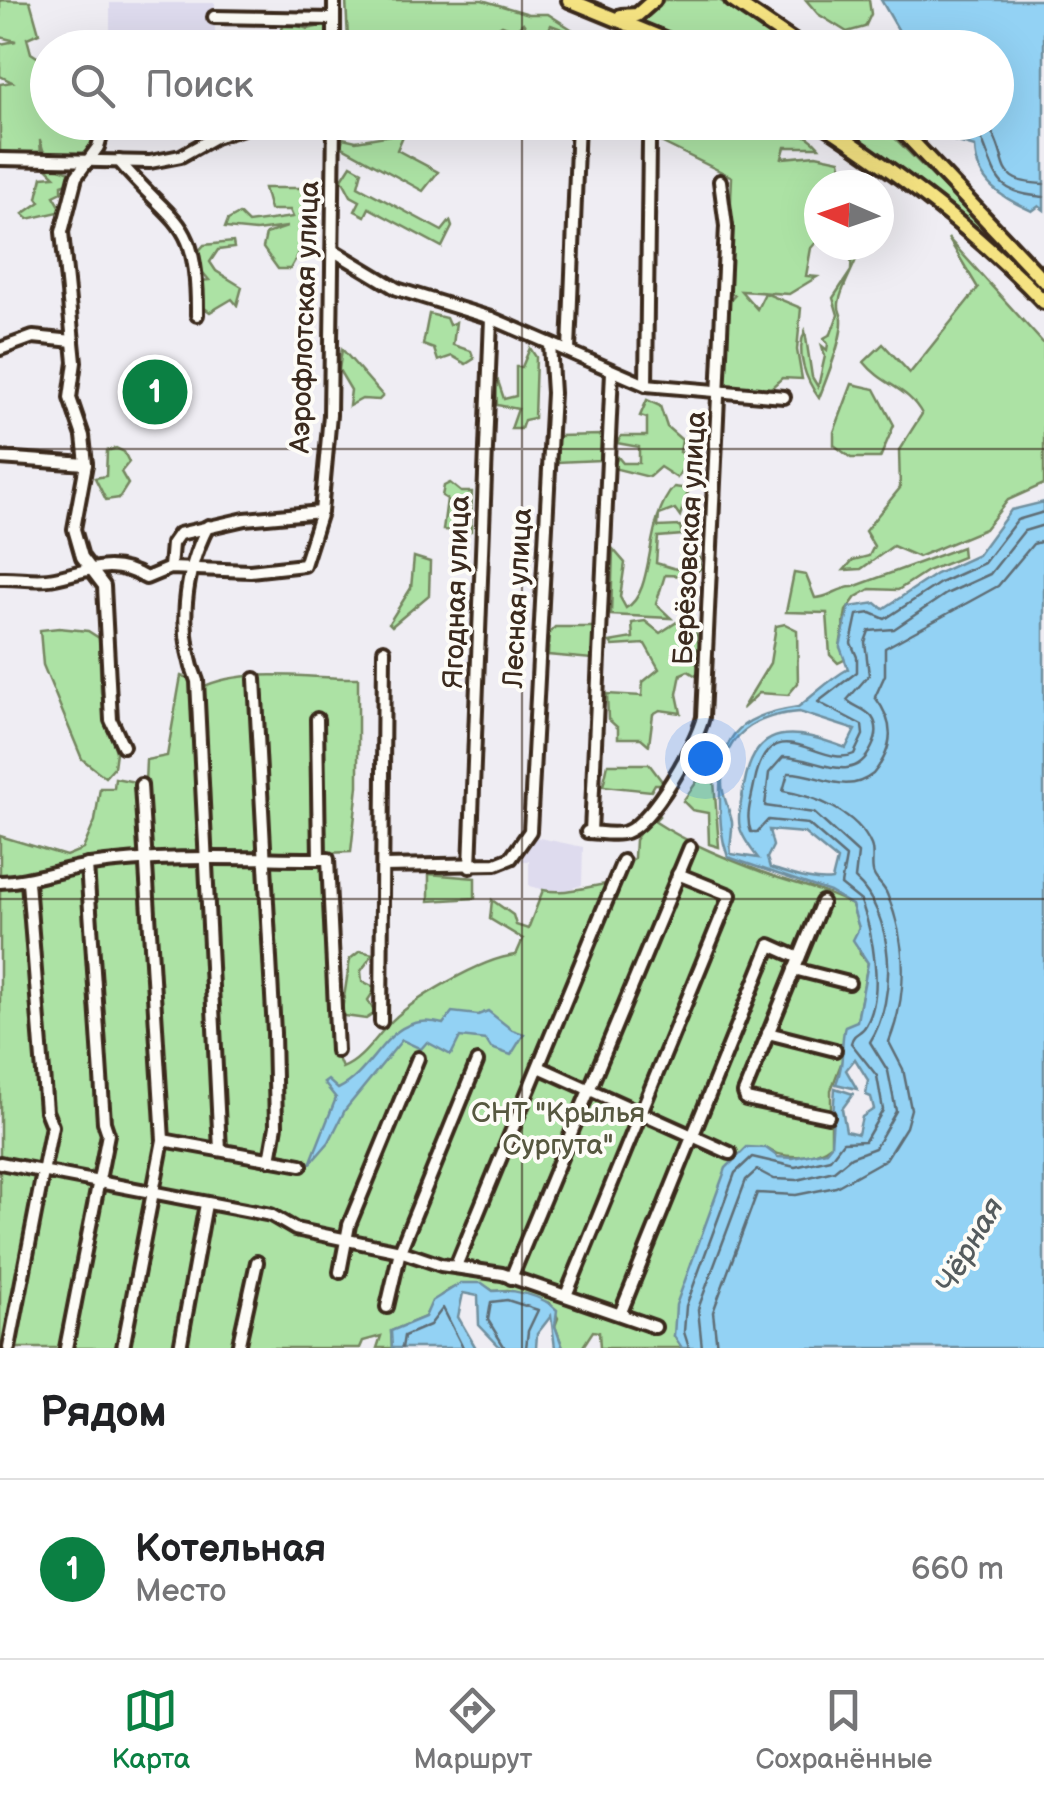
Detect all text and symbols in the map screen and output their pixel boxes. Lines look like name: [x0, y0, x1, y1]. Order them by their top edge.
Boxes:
search box: [30, 30, 1014, 140]
icon: search: [65, 58, 120, 113]
text: Поиск: [145, 63, 253, 108]
north arrow: [804, 170, 894, 260]
street label: Аэрофлотская улица: [284, 180, 326, 455]
pin: 1: [122, 354, 188, 430]
street label: Берёзовская улица: [667, 410, 713, 666]
street label: Ягодная улица: [437, 494, 477, 689]
street label: Лесная улица: [497, 507, 539, 690]
your location: [680, 733, 731, 784]
park label: CНТ "Крылья Сургута": [471, 1097, 645, 1162]
water label: Чёрная: [928, 1191, 1012, 1300]
text: Рядом: [40, 1388, 167, 1439]
text: Котельная: [135, 1527, 326, 1572]
text: 1: [66, 1550, 79, 1589]
text: 660 m: [911, 1550, 1004, 1589]
text: Место: [135, 1572, 226, 1611]
tab: Карта: [112, 1683, 190, 1776]
tab: Маршрут: [413, 1683, 532, 1776]
tab: Сохранённые: [756, 1683, 932, 1776]

